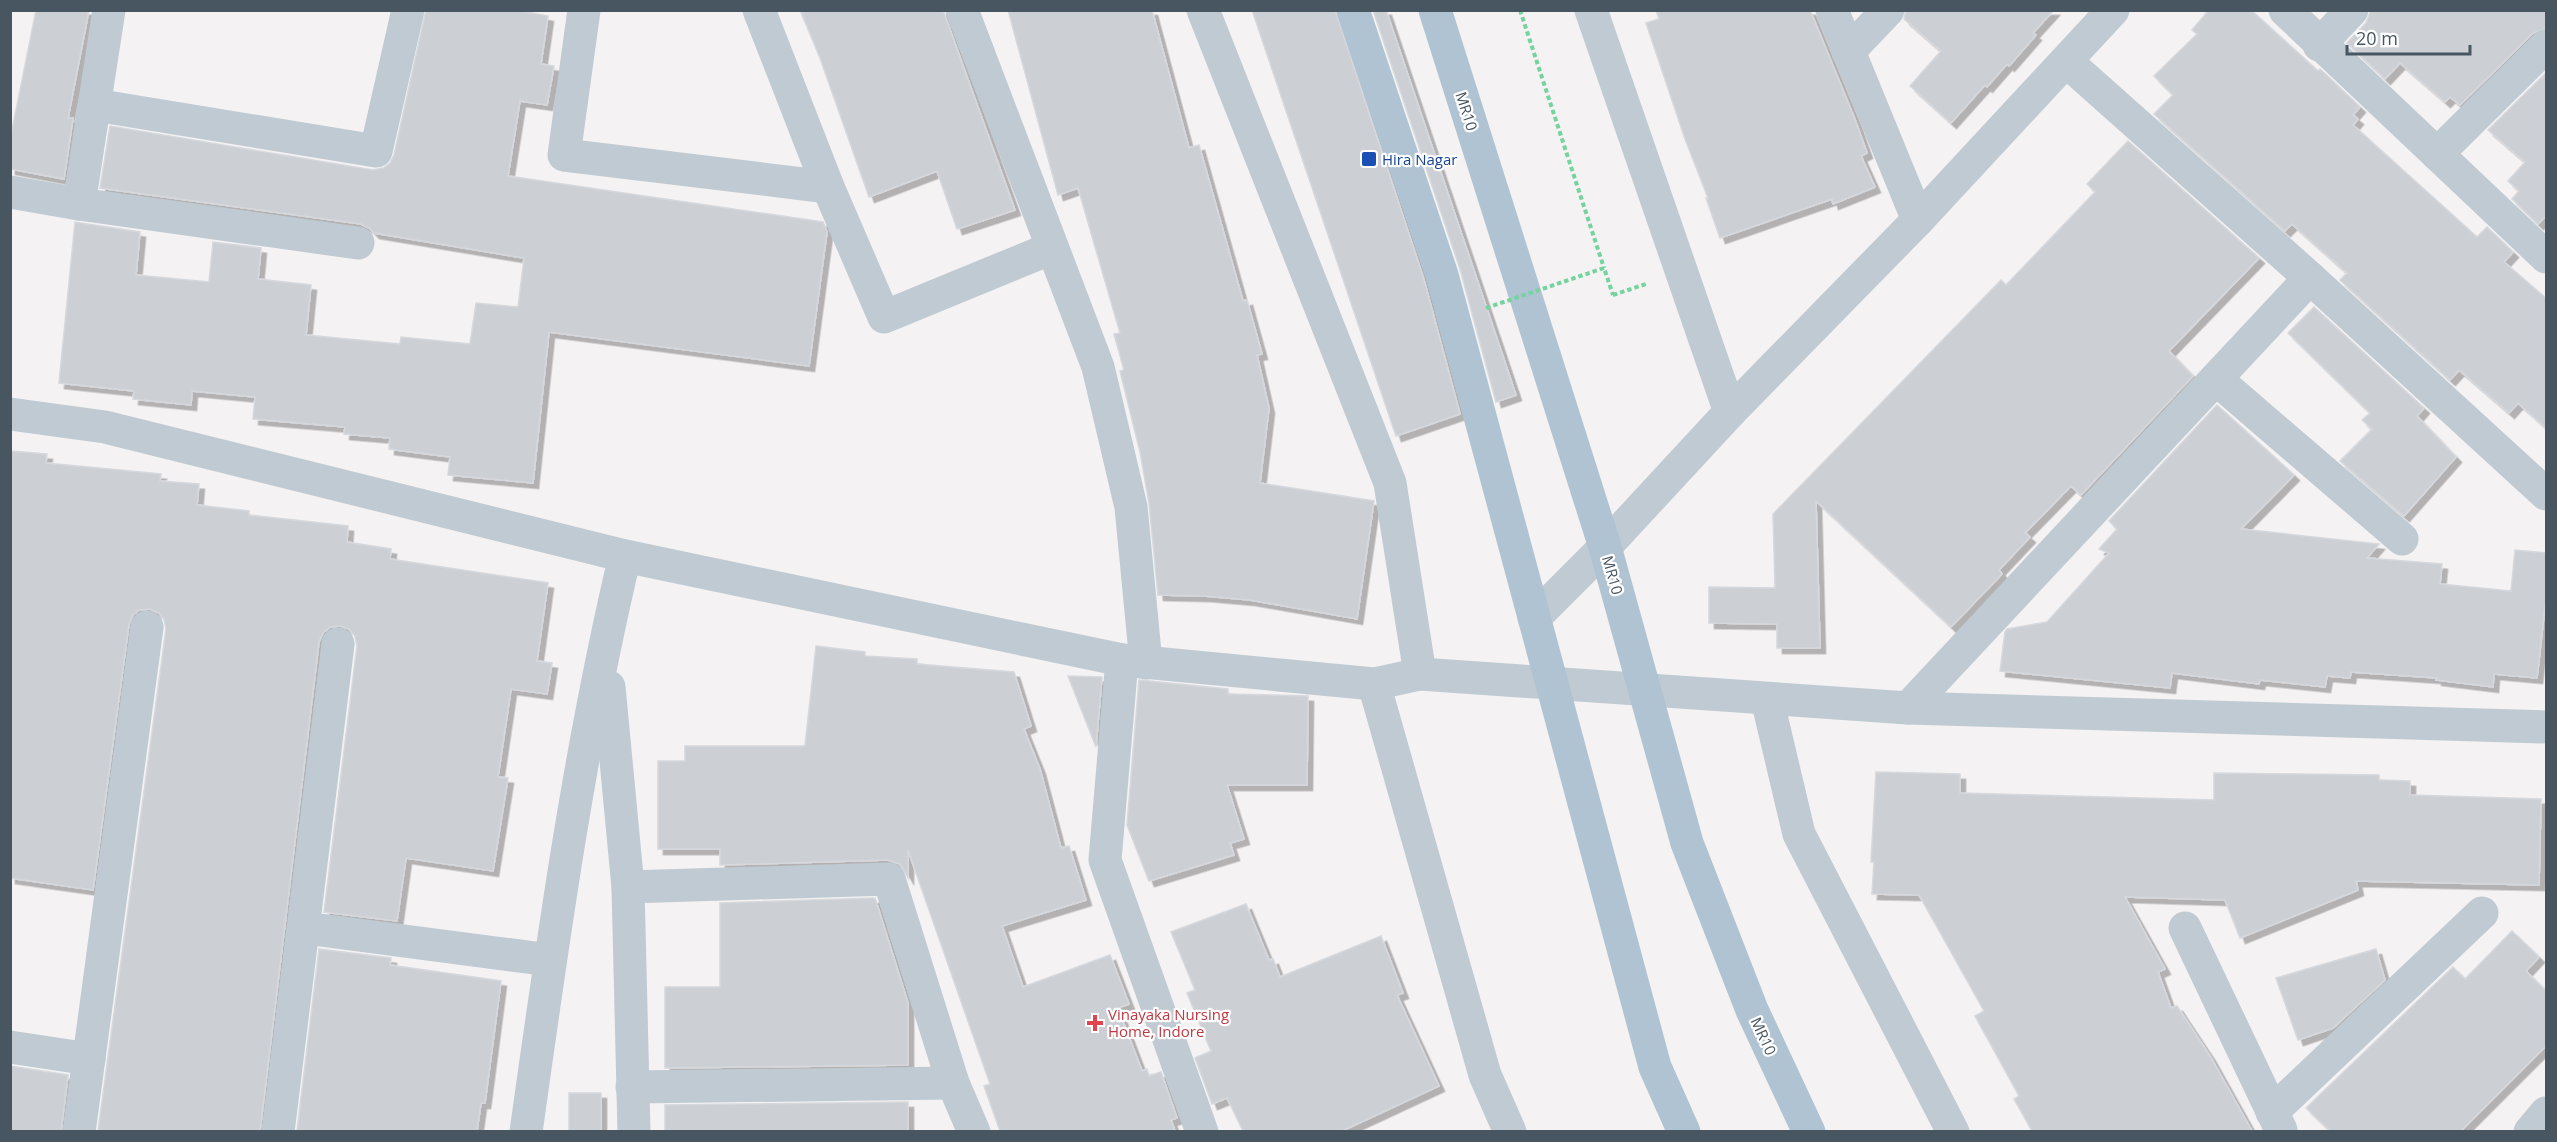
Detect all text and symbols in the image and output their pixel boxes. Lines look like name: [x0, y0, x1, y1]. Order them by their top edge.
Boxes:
scale bar: [2347, 18, 2470, 56]
text: 20 m: [2356, 26, 2398, 50]
street label: MR10: [1451, 89, 1483, 133]
place label: Hira Nagar: [1382, 149, 1457, 169]
marker: Hira Nagar: [1360, 150, 1378, 168]
street label: MR10: [1598, 553, 1628, 597]
place label: Vinayaka Nursing Home, Indore: [1108, 1004, 1229, 1041]
marker: Vinayaka Nursing Home, Indore: [1086, 1014, 1104, 1032]
street label: MR10: [1747, 1014, 1781, 1058]

